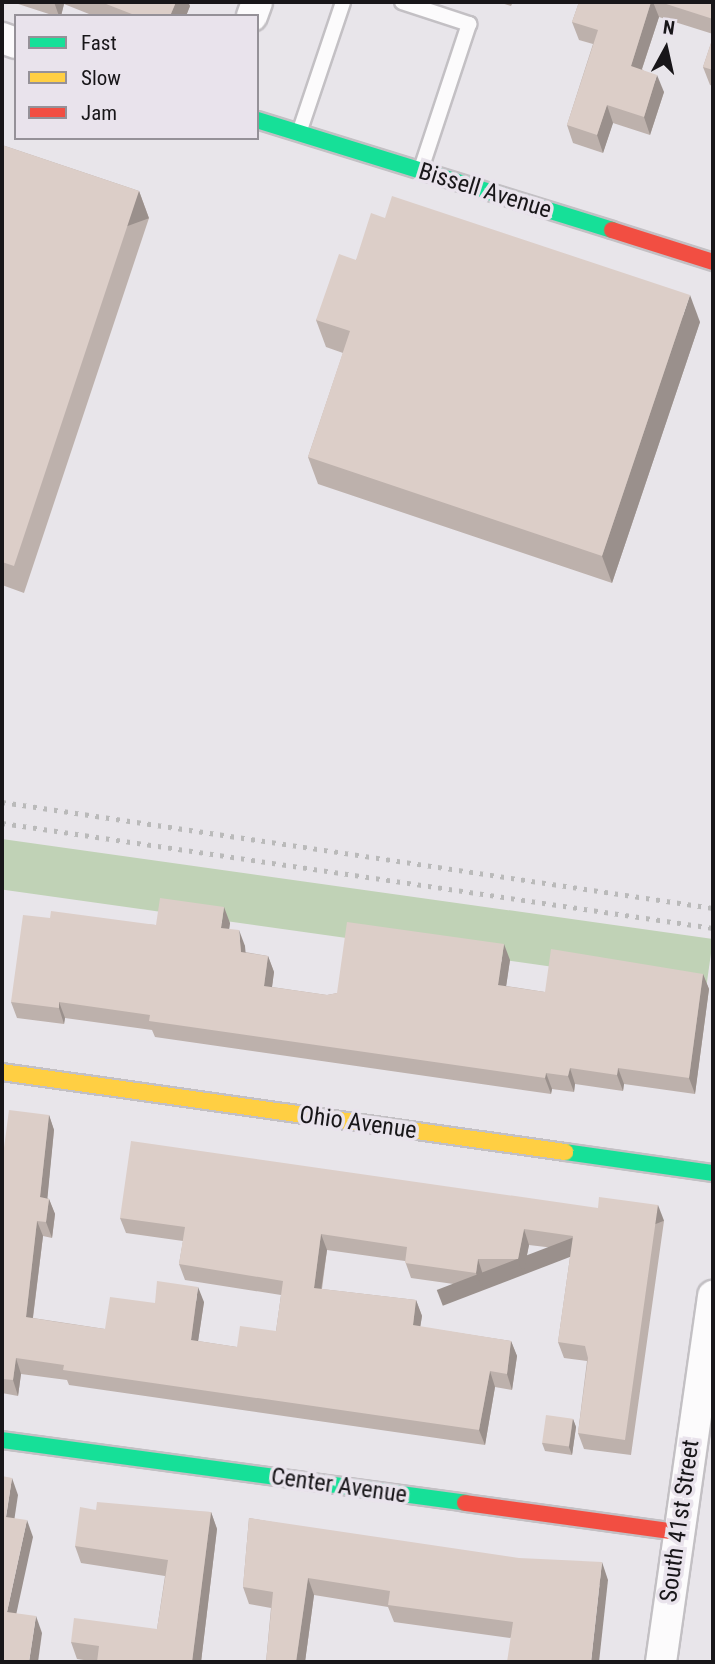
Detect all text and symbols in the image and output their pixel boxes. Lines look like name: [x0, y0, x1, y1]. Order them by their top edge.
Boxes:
legend: [14, 14, 259, 140]
north arrow: [631, 14, 701, 84]
text: N: [662, 16, 676, 40]
text: Fast: [81, 31, 117, 55]
text: Slow: [81, 66, 121, 90]
text: Jam: [81, 101, 117, 125]
street label: Bissell Avenue: [415, 157, 555, 225]
street label: Ohio Avenue: [297, 1101, 419, 1145]
street label: South 41st Street: [654, 1438, 706, 1604]
street label: Center Avenue: [269, 1462, 409, 1510]

